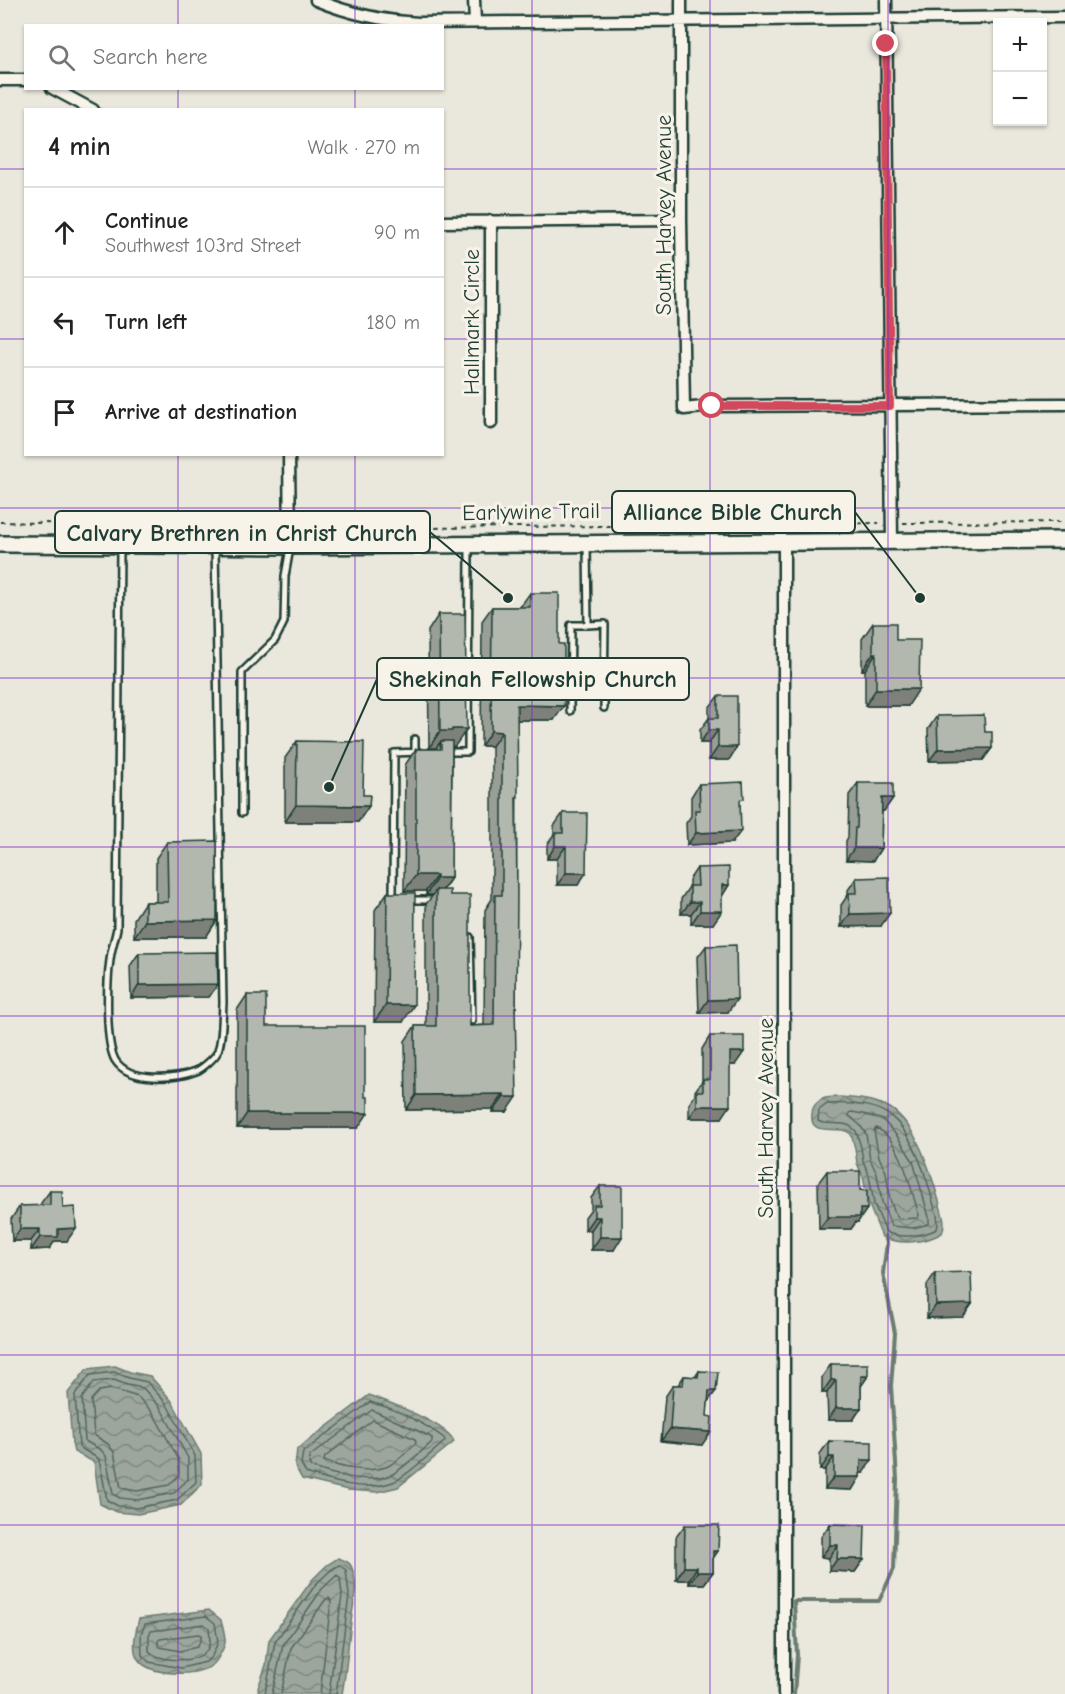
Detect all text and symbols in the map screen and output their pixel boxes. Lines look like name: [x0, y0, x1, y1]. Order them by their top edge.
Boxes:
map controls: [993, 18, 1047, 126]
button: +: [993, 18, 1047, 72]
search box: [24, 24, 444, 90]
route end: [872, 30, 898, 56]
icon: search: [45, 41, 78, 74]
text: Search here: [93, 44, 208, 70]
button: −: [993, 72, 1047, 126]
street label: South Harvey Avenue: [651, 115, 677, 315]
text: 4 min: [48, 132, 111, 162]
text: Walk · 270 m: [307, 136, 420, 159]
text: Continue: [105, 208, 188, 234]
icon: ahead: [48, 216, 81, 249]
text: 90 m: [374, 221, 420, 244]
text: Southwest 103rd Street: [105, 234, 301, 257]
street label: Hallmark Circle: [459, 249, 485, 395]
icon: left: [48, 306, 81, 339]
text: Turn left: [105, 309, 187, 335]
text: 180 m: [366, 311, 420, 334]
route start: [698, 392, 724, 418]
icon: arrive: [48, 396, 81, 429]
text: Arrive at destination: [105, 399, 297, 425]
callout: Alliance Bible Church: [612, 491, 855, 533]
street label: Earlywine Trail: [462, 498, 600, 526]
text: Alliance Bible Church: [624, 498, 842, 526]
callout: Calvary Brethren in Christ Church: [55, 511, 430, 553]
text: Calvary Brethren in Christ Church: [67, 519, 417, 547]
callout: Shekinah Fellowship Church: [377, 658, 689, 700]
text: Shekinah Fellowship Church: [389, 665, 677, 693]
street label: South Harvey Avenue: [753, 1018, 779, 1218]

